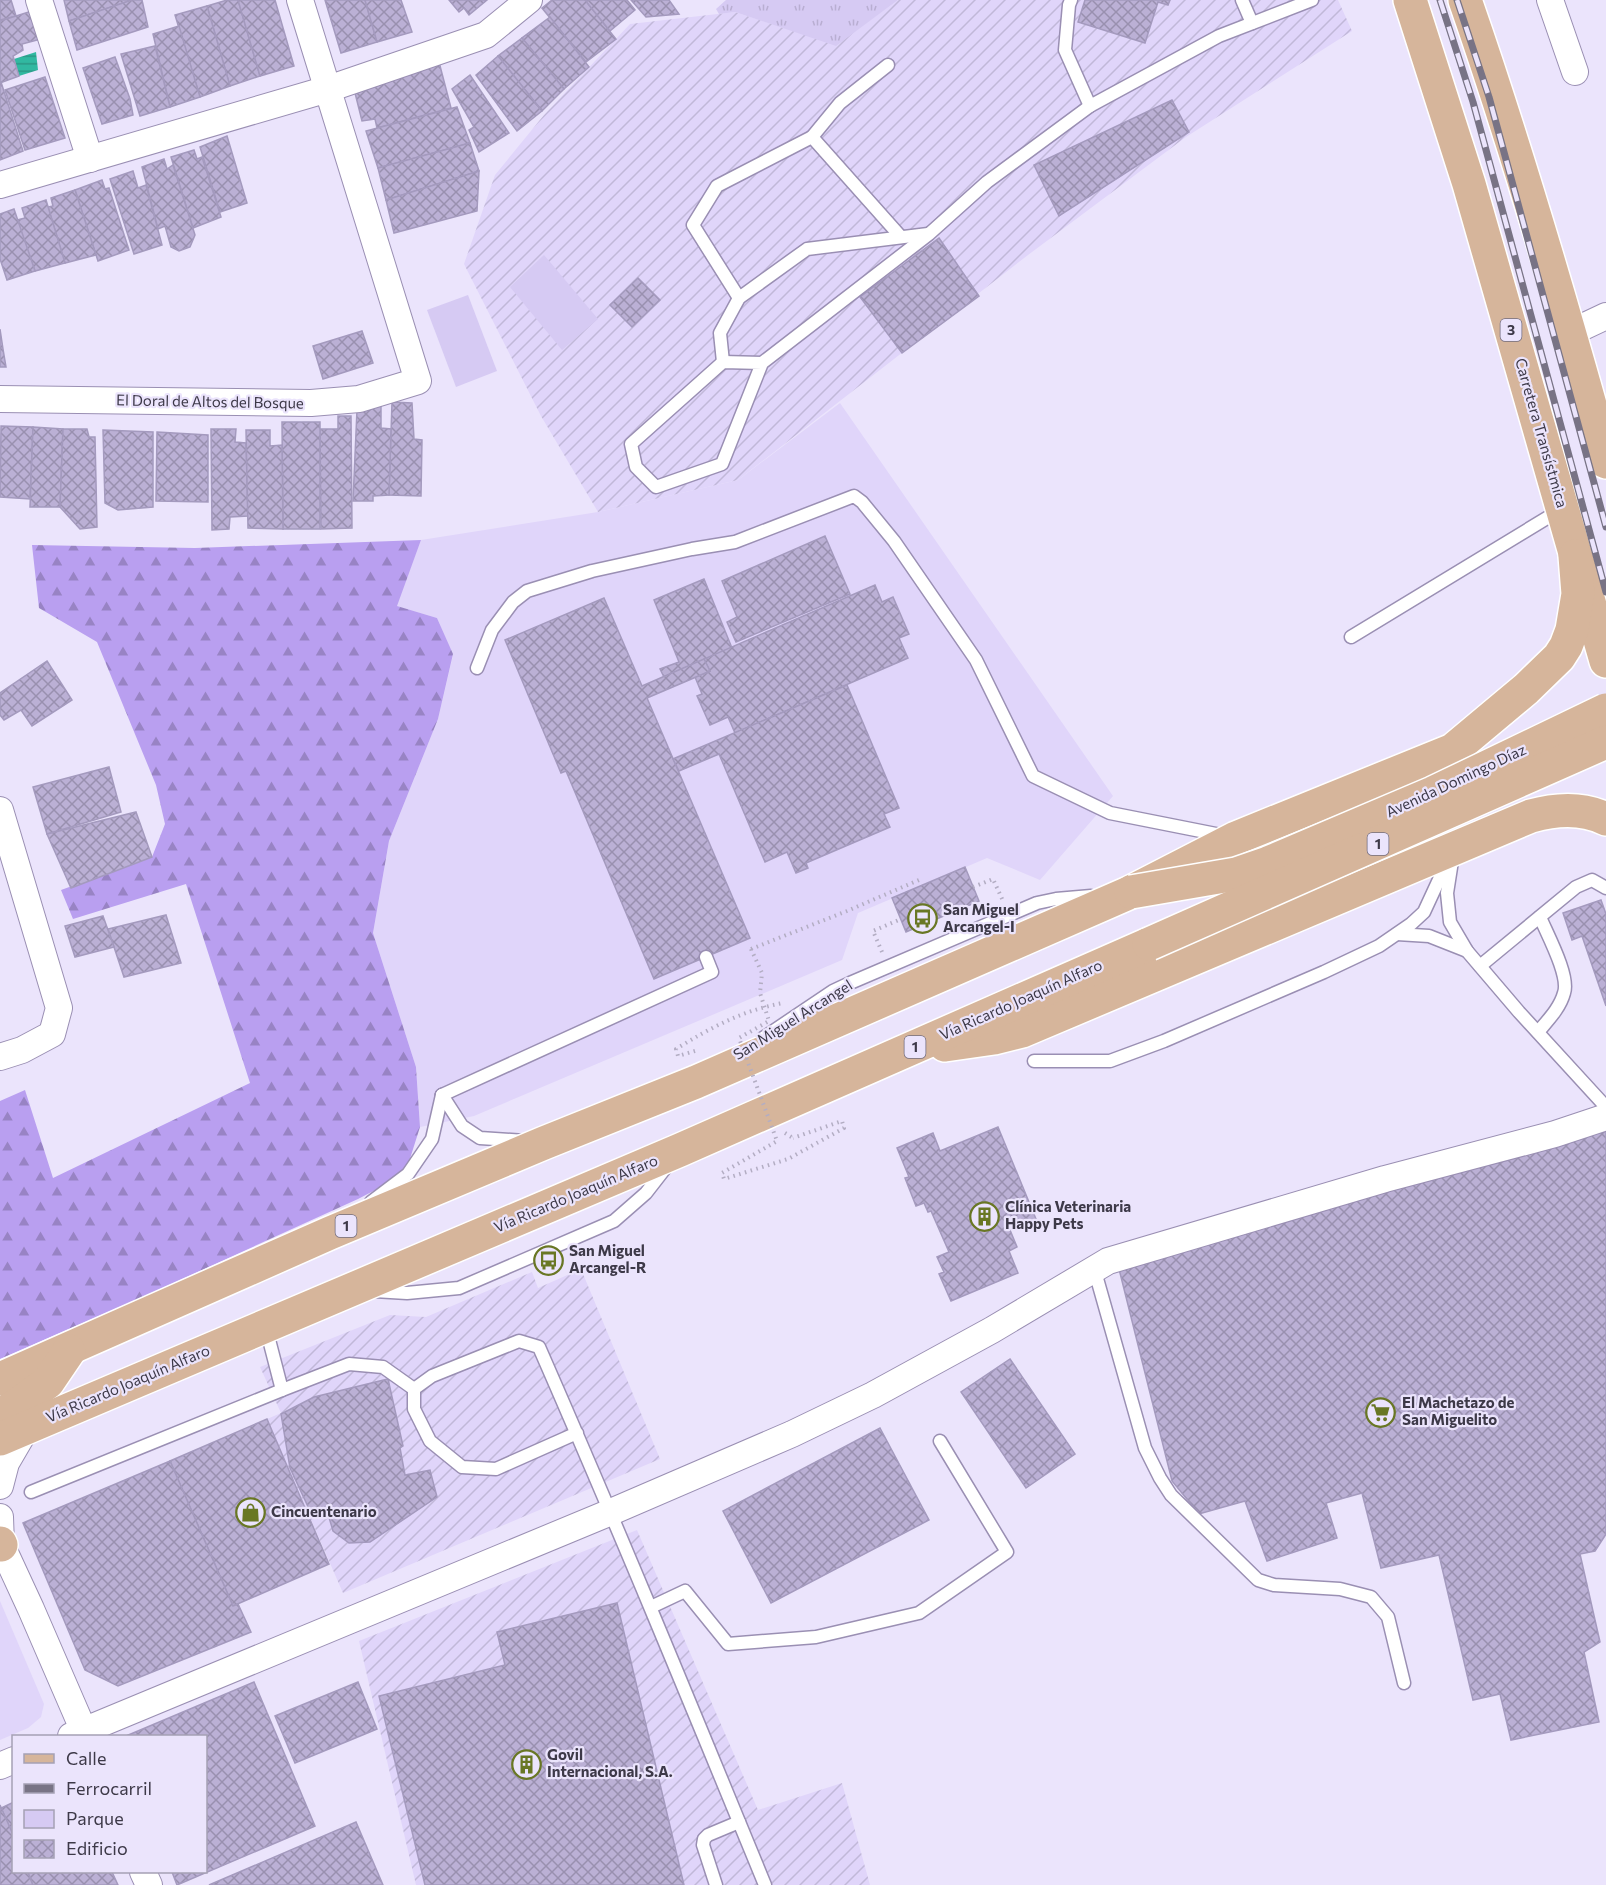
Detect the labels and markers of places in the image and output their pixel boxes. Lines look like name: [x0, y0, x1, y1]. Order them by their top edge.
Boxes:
place label: San Miguel Arcangel-I: [943, 900, 1019, 935]
bus stop icon: San Miguel Arcangel-I: [906, 903, 938, 935]
place label: Clínica Veterinaria Happy Pets: [1005, 1197, 1131, 1232]
building icon: Clínica Veterinaria Happy Pets: [968, 1200, 1000, 1232]
place label: San Miguel Arcangel-R: [569, 1241, 647, 1276]
bus stop icon: San Miguel Arcangel-R: [532, 1244, 564, 1276]
place label: El Machetazo de San Miguelito: [1402, 1393, 1514, 1428]
supermarket icon: El Machetazo de San Miguelito: [1365, 1396, 1397, 1428]
shop icon: Cincuentenario: [234, 1496, 266, 1528]
place label: Cincuentenario: [271, 1502, 377, 1520]
place label: Govil Internacional, S.A.: [547, 1745, 673, 1780]
building icon: Govil Internacional, S.A.: [510, 1748, 542, 1780]

